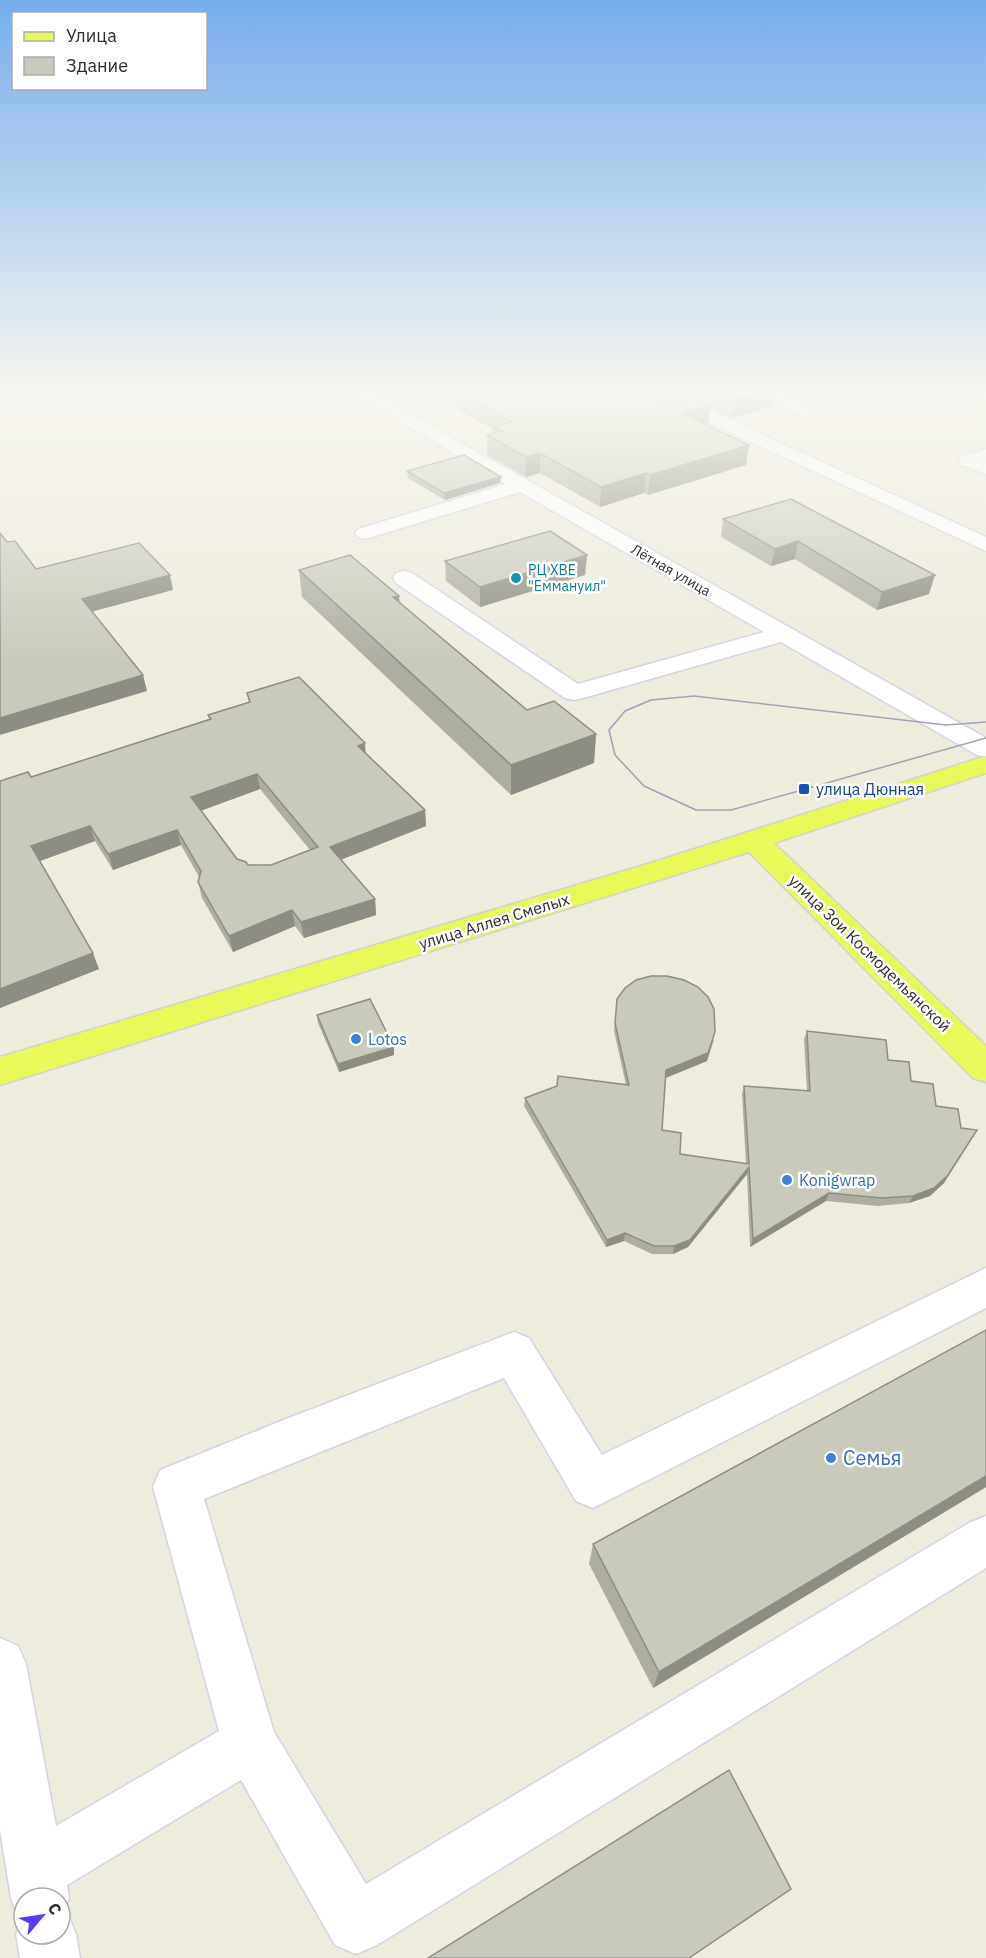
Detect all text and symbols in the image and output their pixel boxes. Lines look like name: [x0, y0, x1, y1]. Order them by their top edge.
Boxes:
legend: [12, 12, 207, 90]
text: Улица: [66, 24, 117, 47]
text: Здание: [66, 54, 128, 77]
street label: Лётная улица: [628, 540, 714, 600]
place label: РЦ ХВЕ "Еммануил": [528, 561, 606, 595]
marker: РЦ ХВЕ "Еммануил": [509, 571, 523, 585]
place label: улица Дюнная: [816, 779, 924, 799]
marker: улица Дюнная: [797, 782, 811, 796]
street label: улица Зои Космодемьянской: [785, 870, 955, 1036]
street label: улица Аллея Смелых: [416, 889, 572, 953]
place label: Lotos: [368, 1029, 407, 1049]
marker: Lotos: [349, 1032, 363, 1046]
place label: Konigwrap: [799, 1170, 875, 1190]
marker: Konigwrap: [780, 1173, 794, 1187]
place label: Семья: [843, 1444, 901, 1471]
marker: Семья: [824, 1451, 838, 1465]
north arrow: [12, 1886, 72, 1946]
text: С: [44, 1899, 66, 1918]

